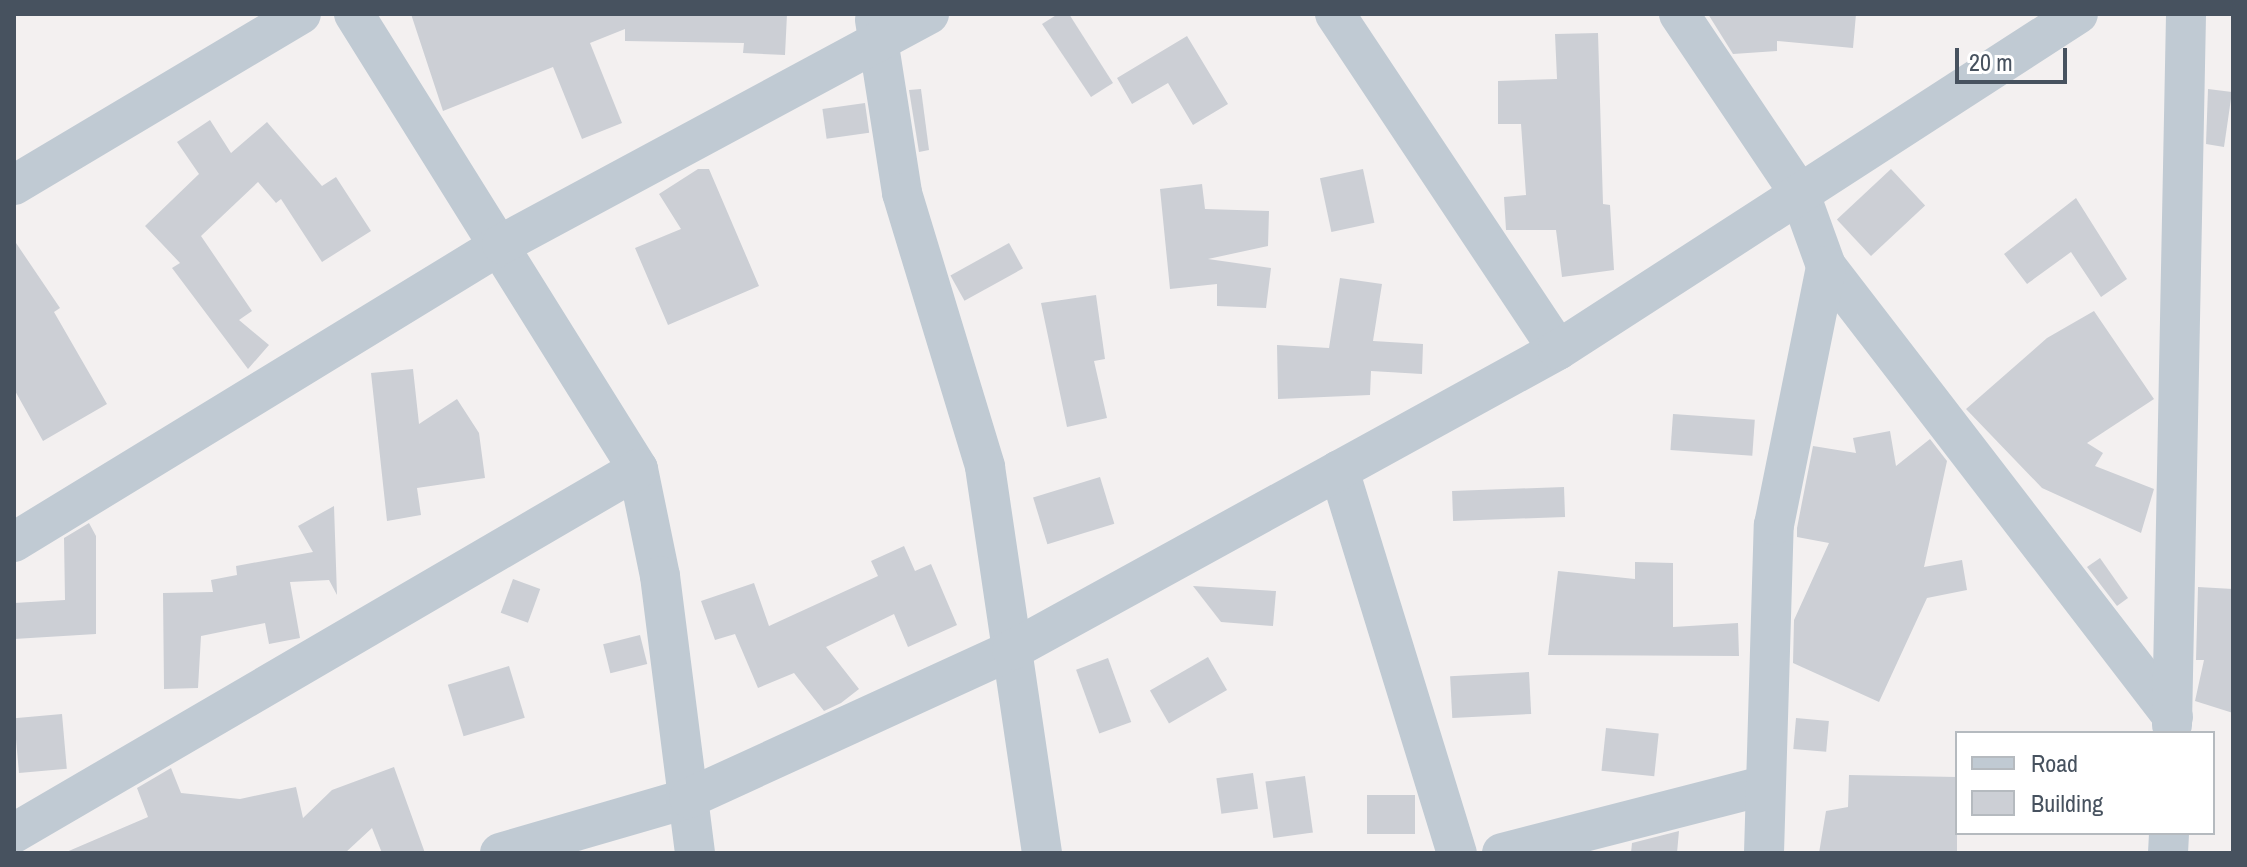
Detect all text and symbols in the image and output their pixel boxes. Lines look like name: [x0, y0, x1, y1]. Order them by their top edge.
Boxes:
scale bar: [1959, 32, 2071, 82]
text: 20 m: [1969, 46, 2013, 78]
legend: [1955, 731, 2215, 835]
text: Road: [2031, 747, 2078, 779]
text: Building: [2031, 787, 2103, 819]

